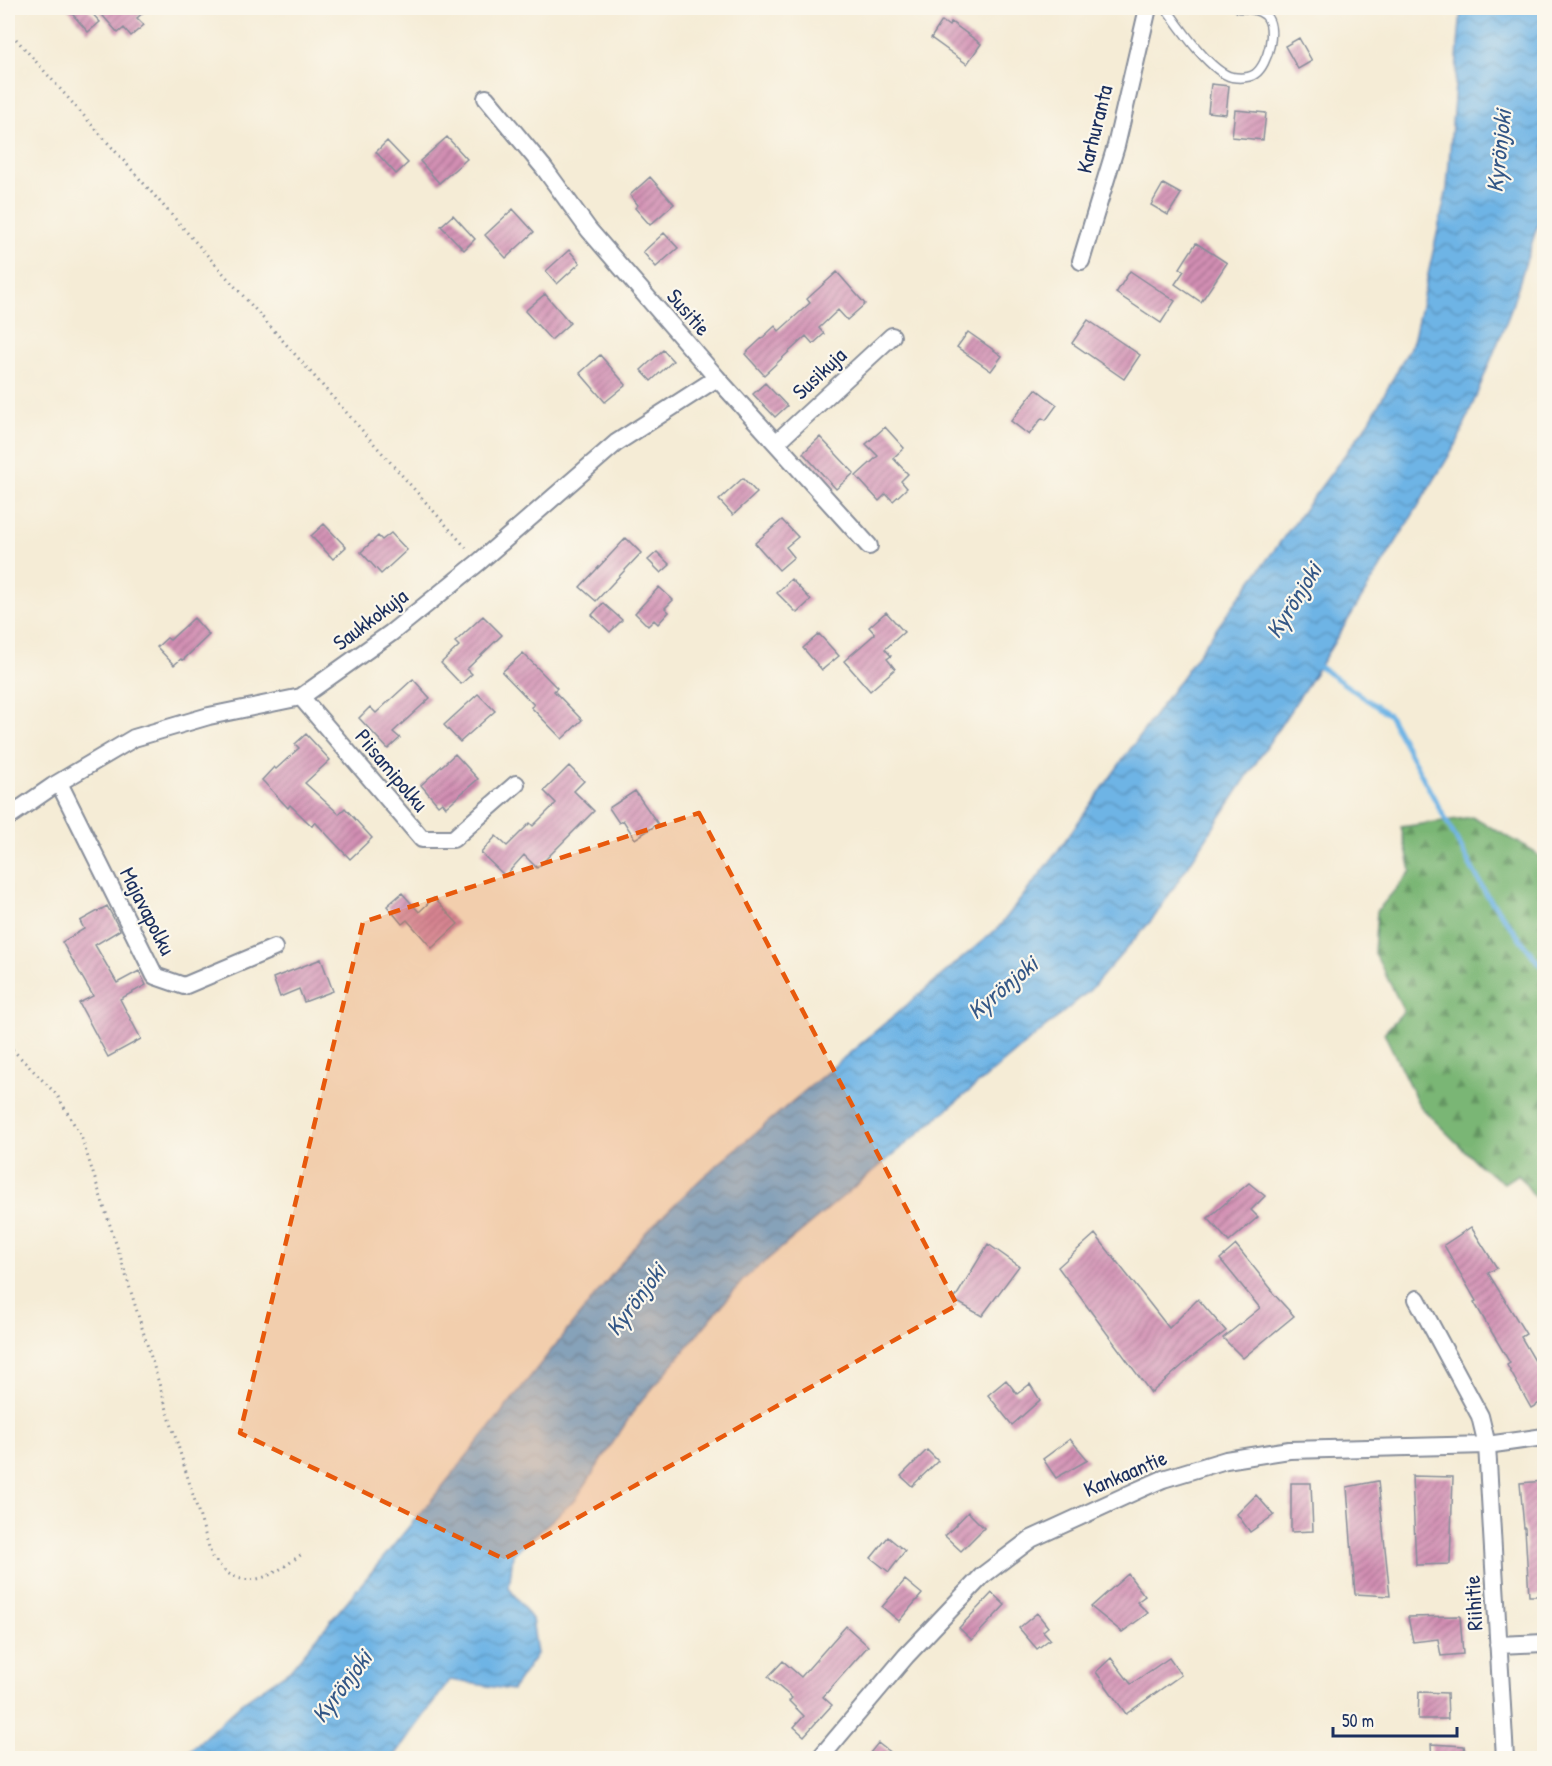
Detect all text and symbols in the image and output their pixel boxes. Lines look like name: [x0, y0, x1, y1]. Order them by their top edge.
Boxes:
street label: Karhuranta: [1069, 81, 1120, 176]
water label: Kyrönjoki: [1478, 105, 1520, 194]
street label: Susitie: [660, 282, 718, 342]
street label: Susikuja: [785, 340, 853, 406]
water label: Kyrönjoki: [1257, 554, 1331, 644]
street label: Saukkokuja: [326, 581, 414, 657]
street label: Piisamipolku: [349, 722, 436, 818]
street label: Majavapolku: [113, 862, 183, 960]
water label: Kyrönjoki: [960, 946, 1047, 1027]
water label: Kyrönjoki: [597, 1254, 675, 1342]
street label: Kankaantie: [1079, 1442, 1171, 1504]
street label: Riihitie: [1457, 1574, 1489, 1631]
water label: Kyrönjoki: [303, 1641, 381, 1729]
scale bar: [1333, 1700, 1458, 1738]
text: 50 m: [1342, 1708, 1374, 1733]

